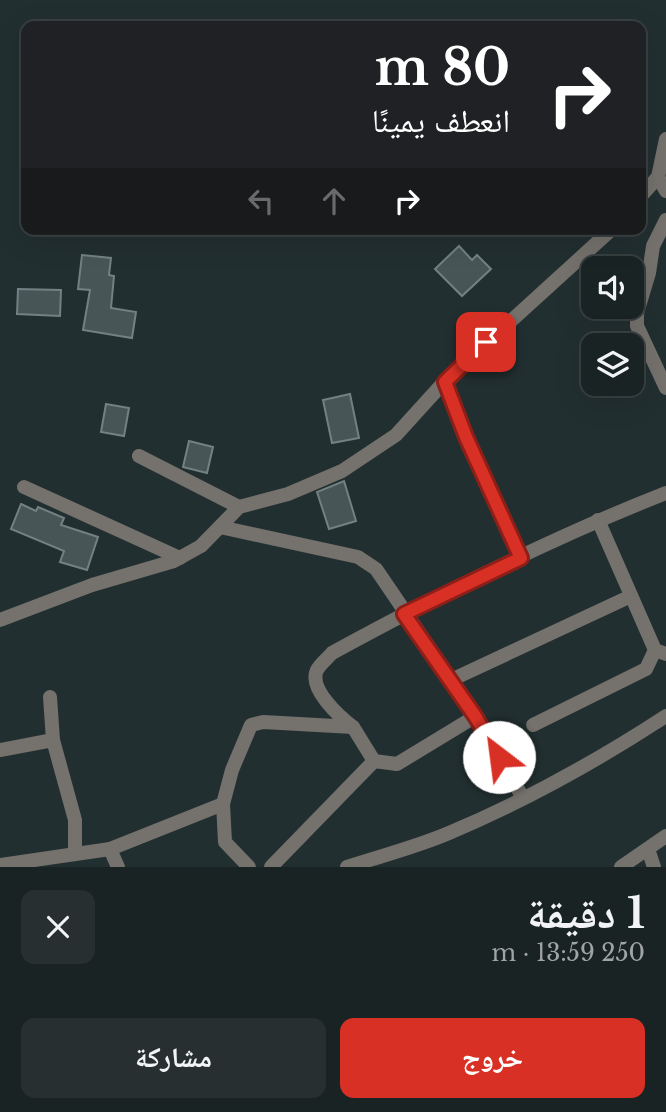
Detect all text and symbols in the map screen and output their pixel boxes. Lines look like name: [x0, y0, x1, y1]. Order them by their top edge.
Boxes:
text: 80 m: [375, 37, 510, 98]
icon: right: [534, 49, 625, 140]
text: انعطف يمينًا: [372, 101, 510, 141]
icon: left: [242, 182, 280, 220]
icon: ahead: [315, 182, 353, 220]
icon: right: [388, 182, 426, 220]
map controls: [581, 256, 644, 396]
button: sound: [581, 256, 644, 319]
pin: [456, 312, 516, 372]
icon: arrive: [467, 323, 505, 361]
button: layers: [581, 333, 644, 396]
position arrow: [462, 720, 536, 794]
text: 1 دقيقة: [527, 887, 645, 939]
button: close: [21, 890, 95, 964]
text: 250 m · 13:59: [491, 939, 645, 967]
button: مشاركة: [21, 1018, 326, 1098]
button: خروج: [340, 1018, 645, 1098]

